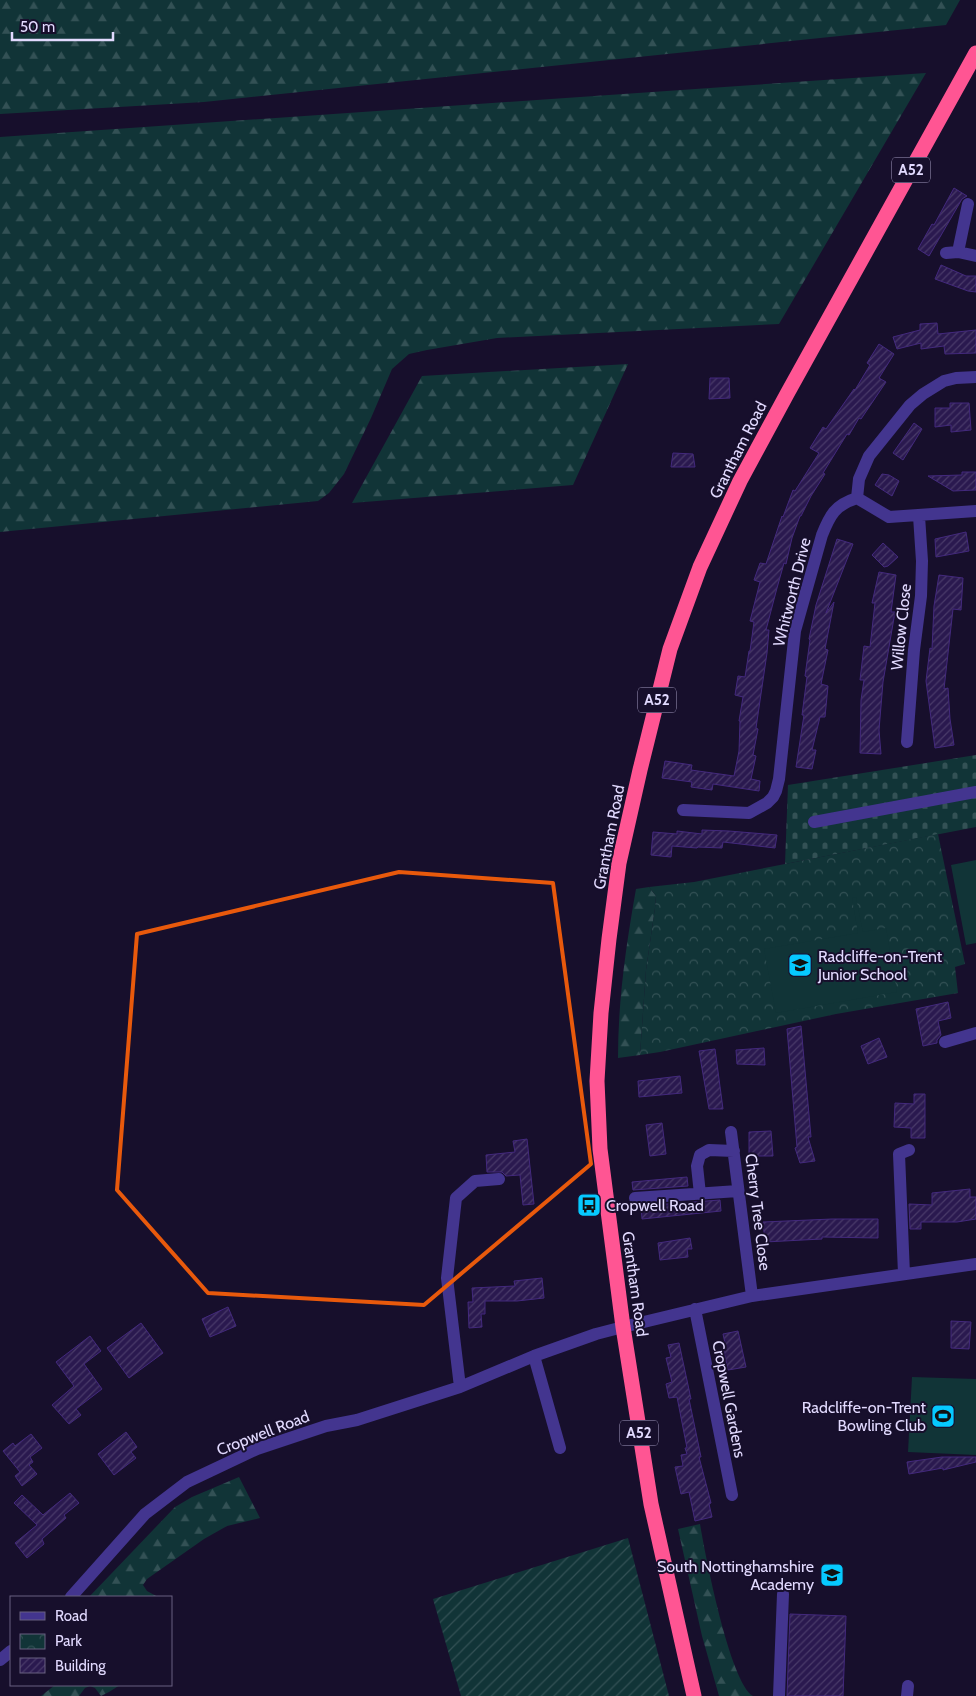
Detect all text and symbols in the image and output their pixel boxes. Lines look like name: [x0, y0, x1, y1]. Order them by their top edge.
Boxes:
scale bar: [12, 10, 114, 42]
text: 50 m: [20, 18, 55, 36]
road number: A52: [892, 158, 930, 182]
street label: Grantham Road: [705, 398, 771, 502]
street label: Whitworth Drive: [769, 536, 815, 648]
street label: Willow Close: [887, 583, 915, 671]
road number: A52: [638, 688, 676, 712]
street label: Grantham Road: [590, 783, 628, 891]
place label: Radcliffe-on-Trent Junior School: [817, 947, 943, 984]
school or university icon: Radcliffe-on-Trent Junior School: [787, 952, 813, 978]
street label: Cherry Tree Close: [741, 1152, 775, 1272]
bus stop icon: Cropwell Road: [576, 1192, 602, 1218]
place label: Cropwell Road: [606, 1196, 704, 1215]
street label: Grantham Road: [618, 1230, 652, 1338]
street label: Cropwell Gardens: [708, 1339, 750, 1460]
place label: Radcliffe-on-Trent Bowling Club: [802, 1398, 927, 1435]
sports icon: Radcliffe-on-Trent Bowling Club: [930, 1403, 956, 1429]
street label: Cropwell Road: [214, 1407, 312, 1459]
road number: A52: [620, 1420, 658, 1446]
place label: South Nottinghamshire Academy: [657, 1557, 814, 1594]
school or university icon: South Nottinghamshire Academy: [819, 1562, 845, 1588]
legend: [10, 1596, 172, 1686]
text: Road: [55, 1607, 88, 1625]
text: Park: [55, 1632, 82, 1650]
text: Building: [55, 1657, 106, 1675]

